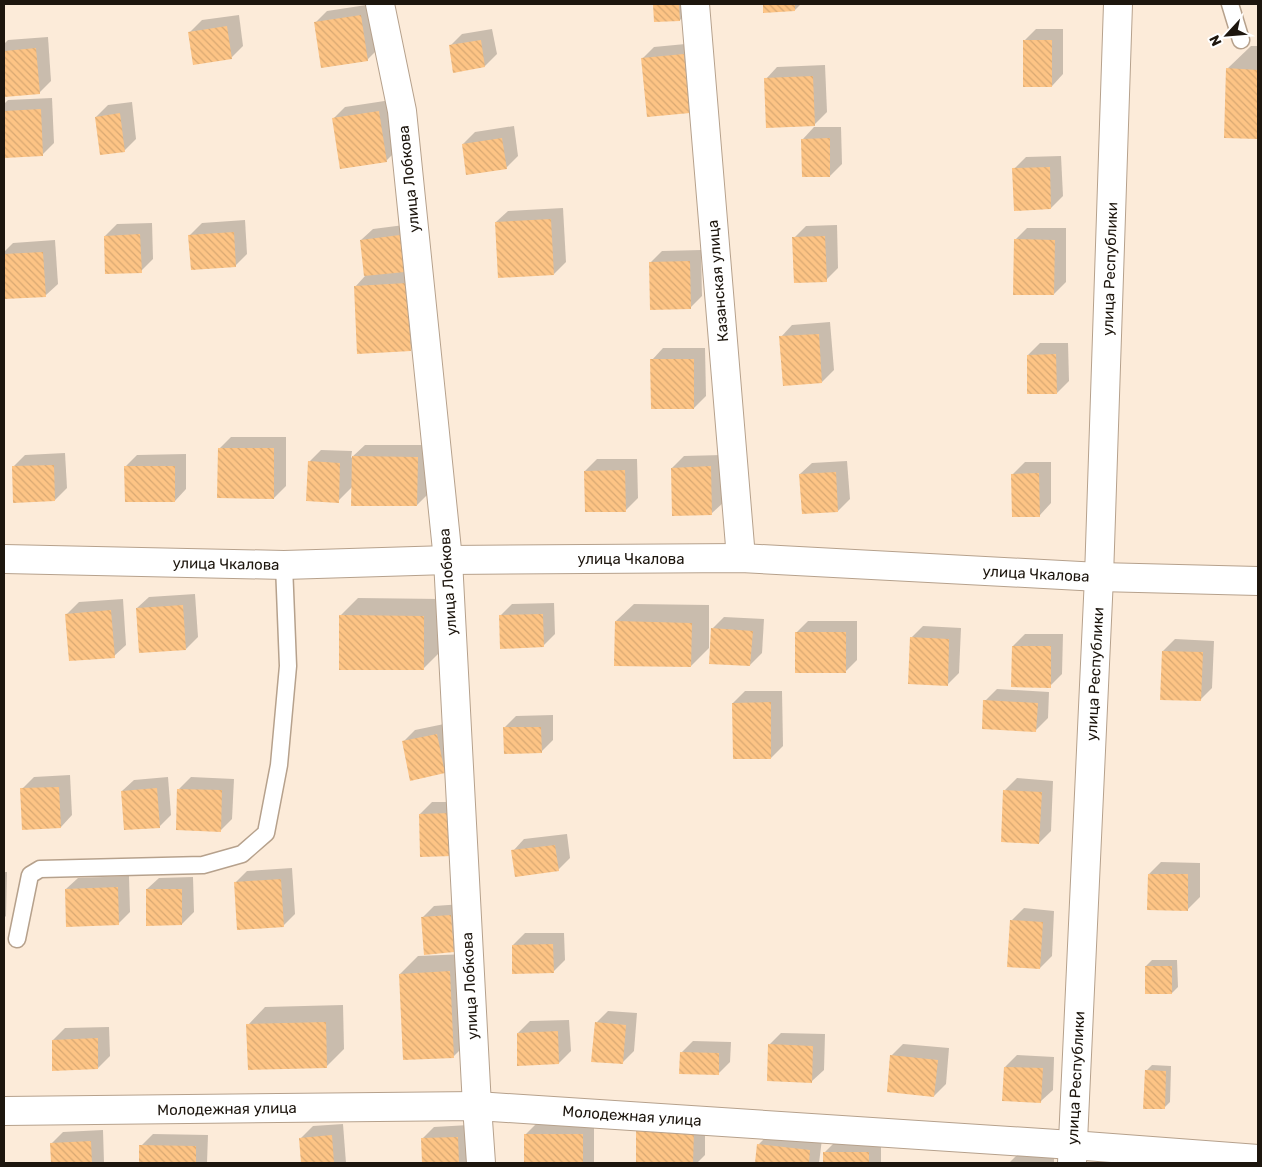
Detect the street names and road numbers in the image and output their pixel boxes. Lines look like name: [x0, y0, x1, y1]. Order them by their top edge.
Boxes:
street label: улица Лобкова: [394, 125, 424, 233]
street label: улица Республики: [1099, 202, 1121, 336]
street label: Казанская улица: [704, 219, 732, 343]
street label: улица Лобкова: [435, 528, 461, 636]
street label: улица Чкалова: [578, 550, 684, 568]
street label: улица Чкалова: [172, 554, 280, 574]
street label: улица Чкалова: [982, 562, 1090, 586]
street label: улица Республики: [1083, 607, 1107, 741]
street label: улица Лобкова: [458, 932, 482, 1040]
street label: улица Республики: [1064, 1011, 1088, 1145]
street label: Молодежная улица: [157, 1099, 297, 1119]
street label: Молодежная улица: [562, 1102, 702, 1130]

